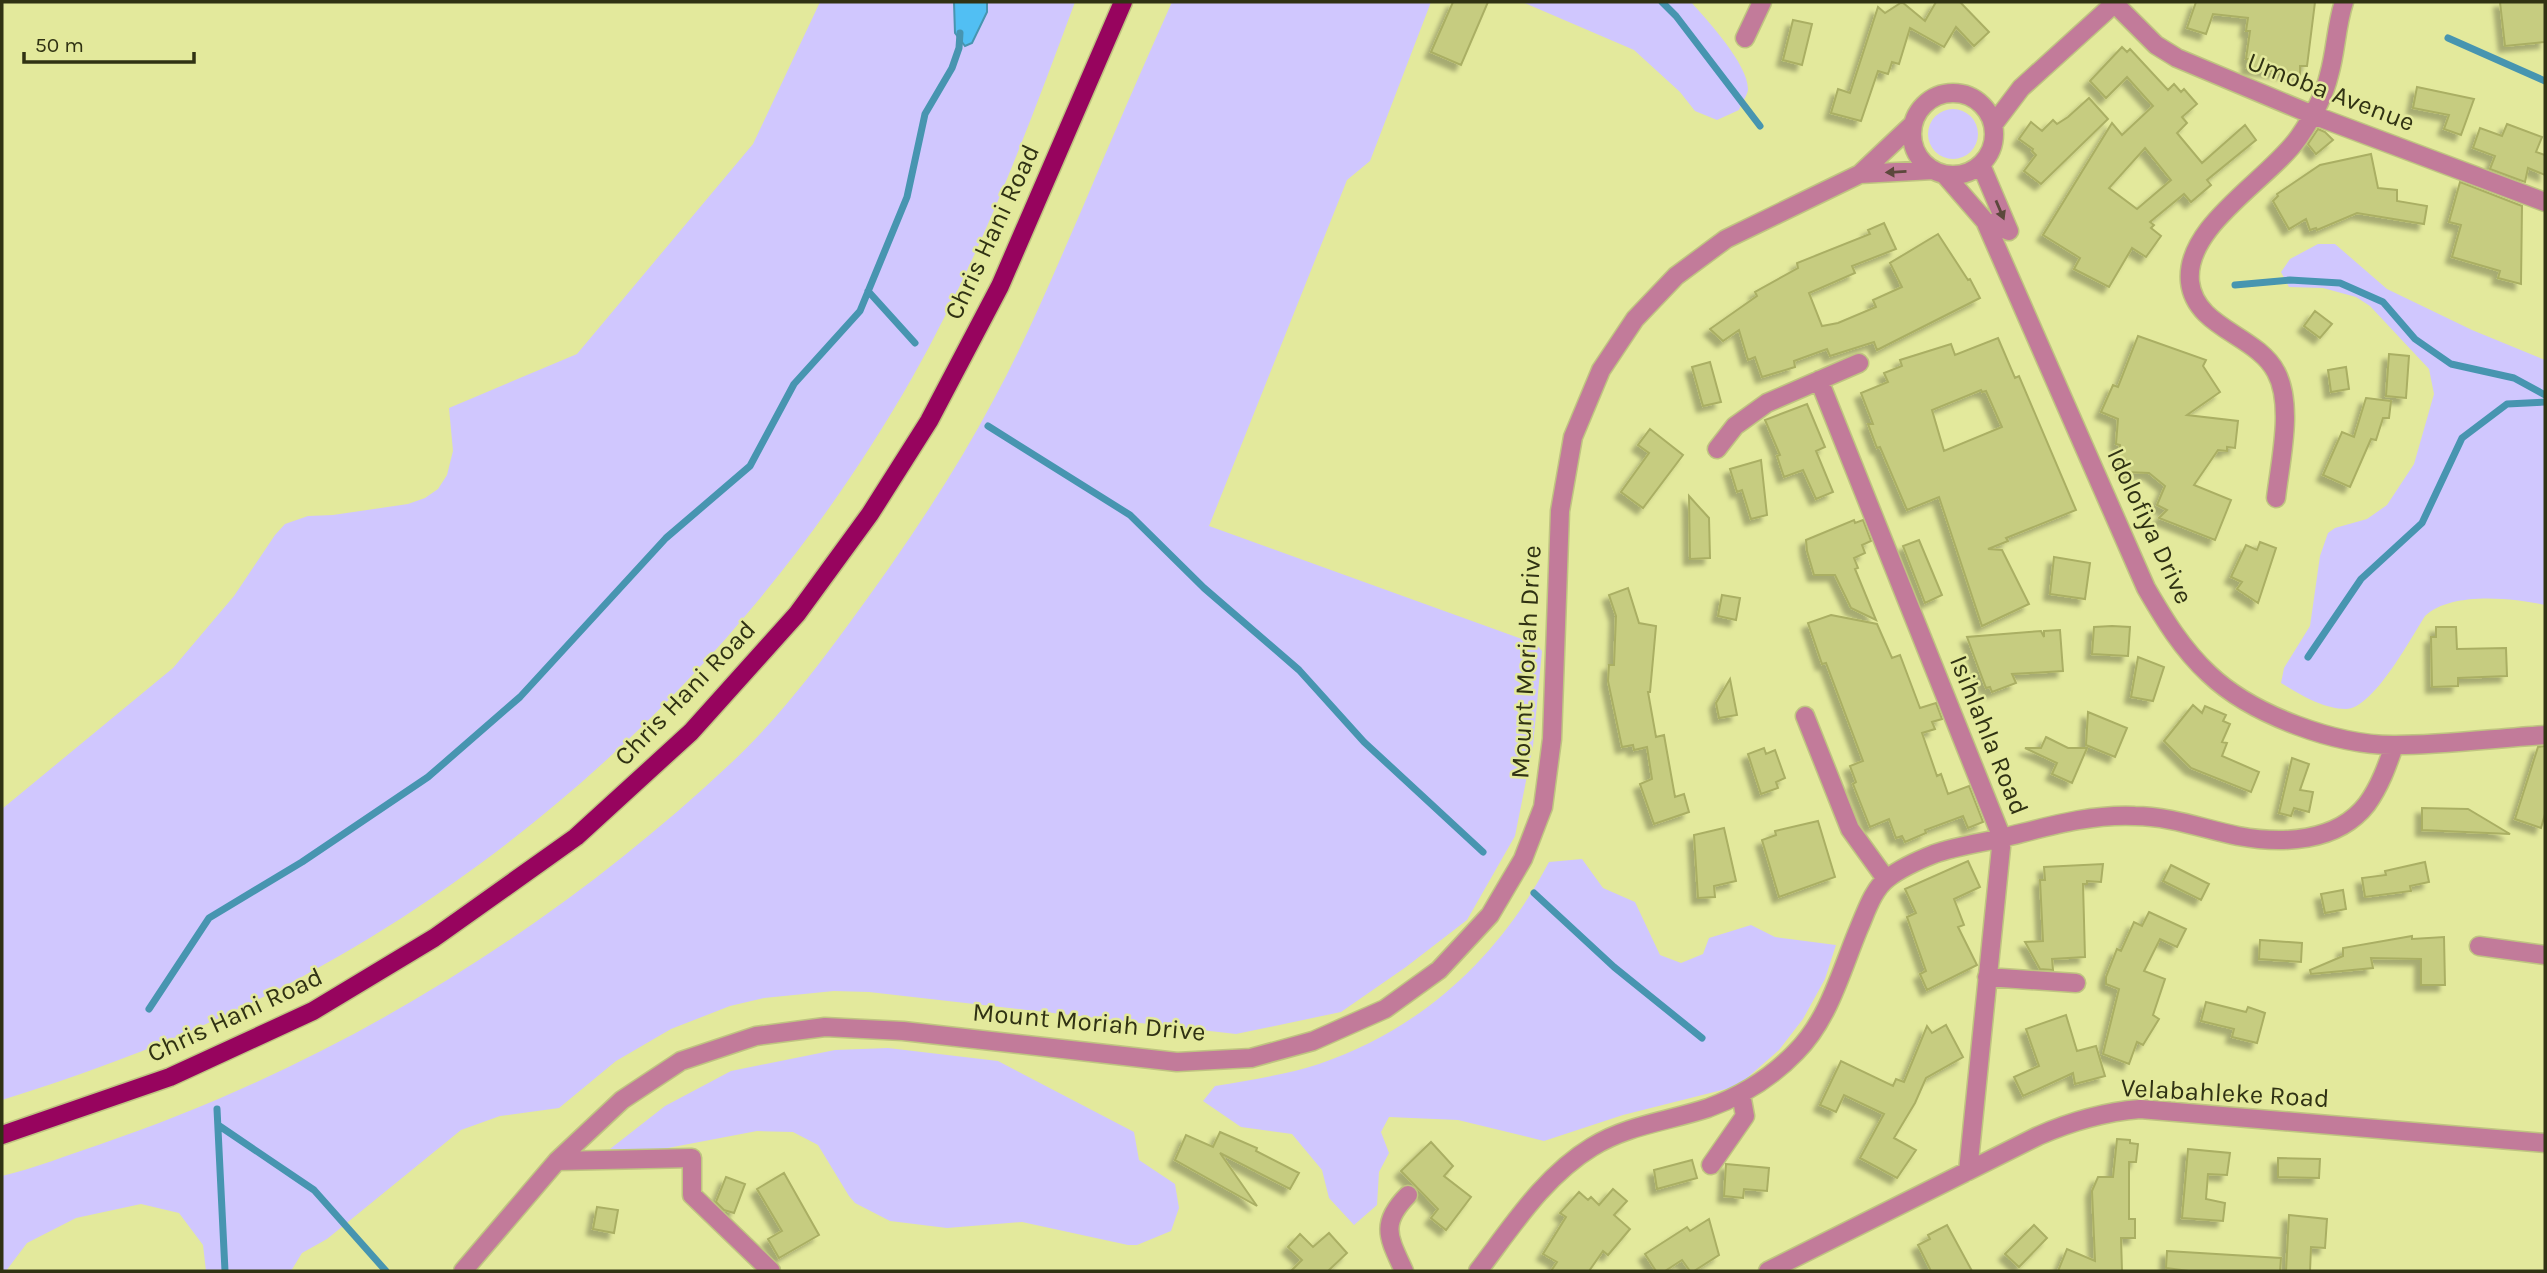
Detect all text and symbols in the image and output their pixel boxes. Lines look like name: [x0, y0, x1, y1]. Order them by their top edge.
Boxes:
scale bar: [24, 21, 194, 65]
text: 50 m: [35, 33, 84, 57]
street label: Umoba Avenue: [2243, 46, 2419, 138]
street label: Chris Hani Road: [938, 139, 1046, 325]
one-way arrow: [1885, 167, 1907, 178]
one-way arrow: [1995, 200, 2006, 221]
street label: Idolofiya Drive: [2100, 443, 2200, 609]
street label: Mount Moriah Drive: [1504, 544, 1548, 780]
street label: Chris Hani Road: [608, 614, 762, 772]
street label: Isihlahla Road: [1943, 651, 2035, 819]
street label: Chris Hani Road: [142, 961, 328, 1069]
street label: Mount Moriah Drive: [971, 996, 1207, 1048]
street label: Velabahleke Road: [2120, 1072, 2330, 1114]

